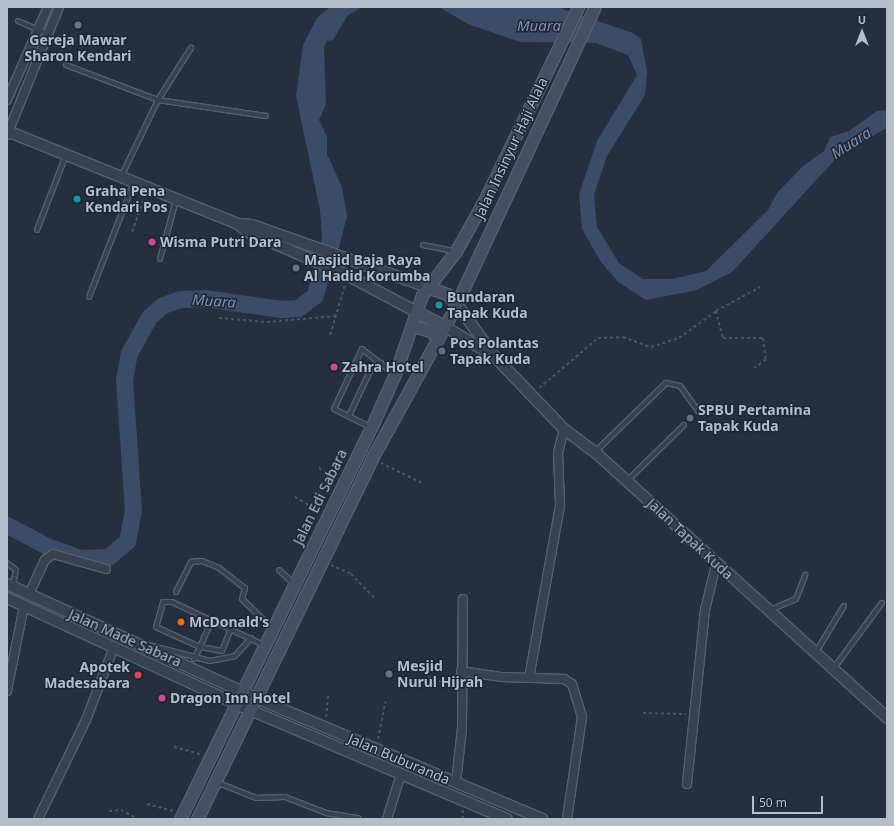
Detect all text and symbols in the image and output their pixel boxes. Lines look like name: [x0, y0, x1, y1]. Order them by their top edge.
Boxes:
north arrow: [842, 12, 882, 52]
text: U: [858, 12, 866, 27]
water label: Muara: [517, 17, 561, 35]
marker: Gereja Mawar Sharon Kendari: [73, 20, 83, 30]
place label: Gereja Mawar Sharon Kendari: [24, 32, 132, 64]
street label: Jalan Insinyur Haji Alala: [471, 75, 551, 221]
water label: Muara: [828, 123, 874, 163]
place label: Graha Pena Kendari Pos: [85, 183, 168, 216]
marker: Graha Pena Kendari Pos: [72, 194, 82, 204]
place label: Wisma Putri Dara: [160, 234, 281, 250]
marker: Wisma Putri Dara: [147, 237, 157, 247]
place label: Masjid Baja Raya Al Hadid Korumba: [304, 252, 430, 284]
marker: Masjid Baja Raya Al Hadid Korumba: [291, 263, 301, 273]
place label: Bundaran Tapak Kuda: [447, 289, 528, 322]
water label: Muara: [191, 290, 237, 312]
marker: Bundaran Tapak Kuda: [434, 300, 444, 310]
place label: Pos Polantas Tapak Kuda: [450, 335, 539, 368]
marker: Pos Polantas Tapak Kuda: [437, 346, 447, 356]
place label: Zahra Hotel: [342, 359, 424, 375]
marker: Zahra Hotel: [329, 362, 339, 372]
place label: SPBU Pertamina Tapak Kuda: [698, 402, 811, 434]
marker: SPBU Pertamina Tapak Kuda: [685, 413, 695, 423]
street label: Jalan Edi Sabara: [290, 446, 350, 548]
street label: Jalan Tapak Kuda: [644, 495, 736, 583]
street label: Jalan Made Sabara: [66, 606, 184, 670]
place label: McDonald's: [189, 614, 269, 630]
marker: McDonald's: [176, 617, 186, 627]
place label: Mesjid Nurul Hijrah: [397, 658, 483, 690]
place label: Apotek Madesabara: [44, 659, 130, 692]
marker: Mesjid Nurul Hijrah: [384, 669, 394, 679]
marker: Apotek Madesabara: [133, 670, 143, 680]
place label: Dragon Inn Hotel: [170, 690, 290, 706]
marker: Dragon Inn Hotel: [157, 693, 167, 703]
street label: Jalan Buburanda: [346, 730, 452, 788]
scale bar: [754, 788, 825, 814]
text: 50 m: [759, 794, 787, 811]

